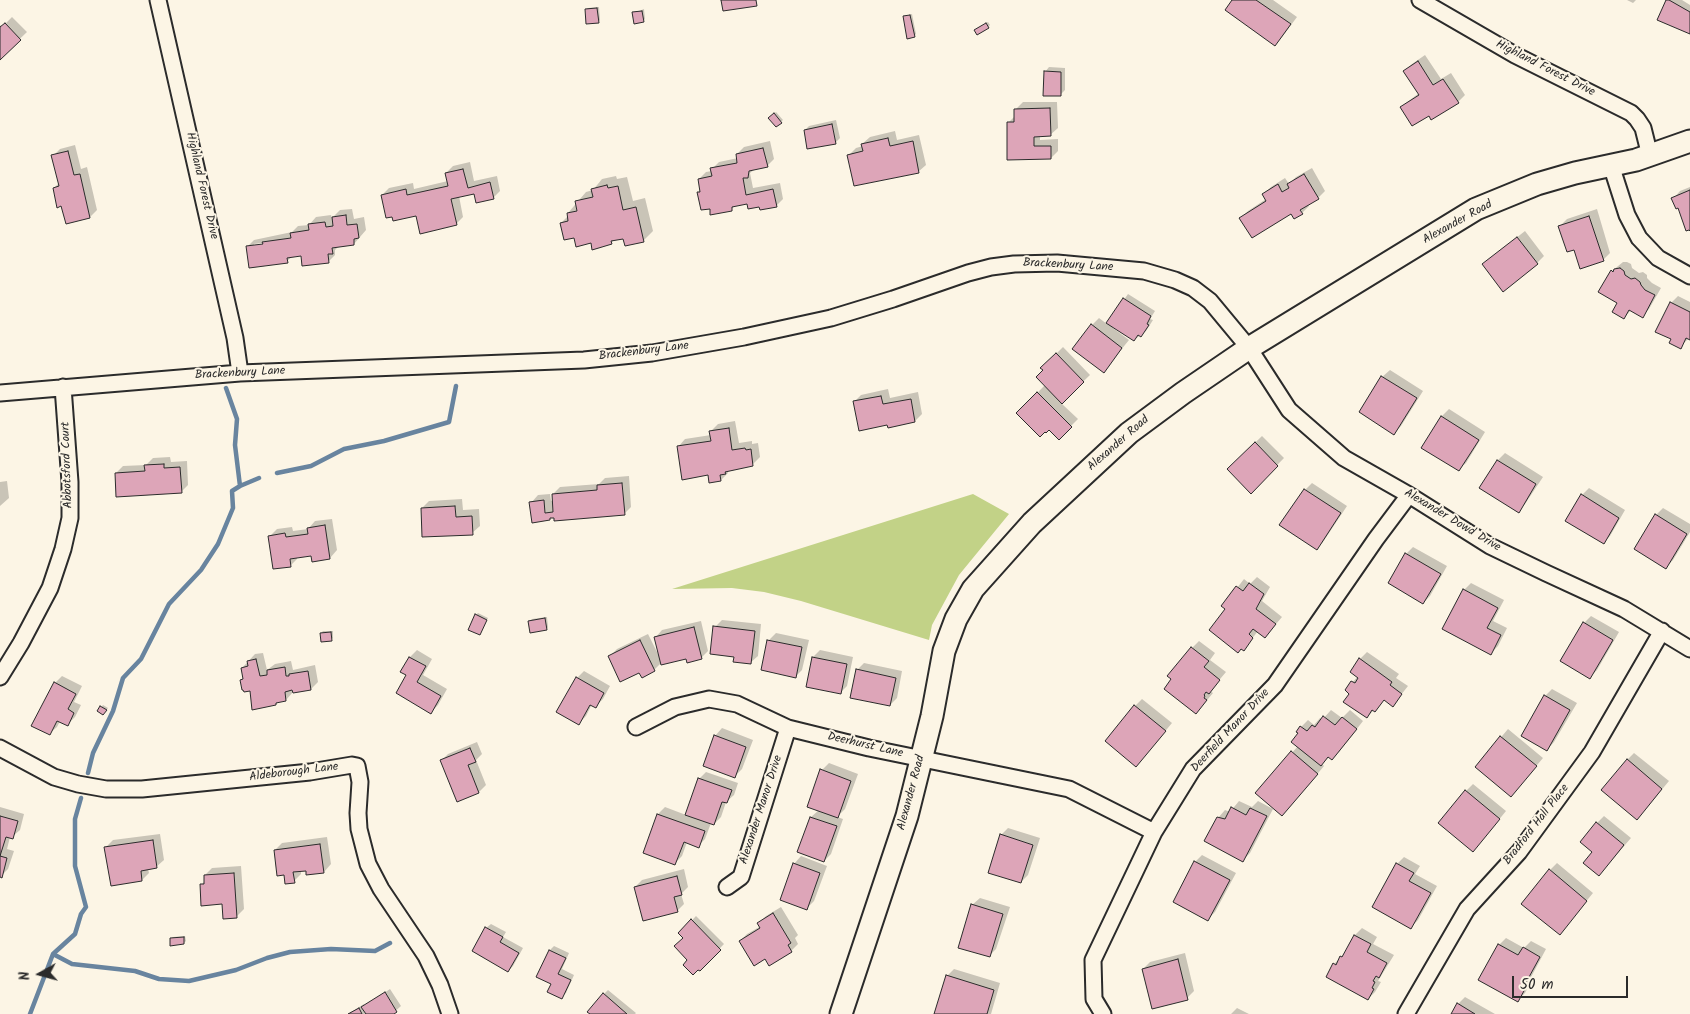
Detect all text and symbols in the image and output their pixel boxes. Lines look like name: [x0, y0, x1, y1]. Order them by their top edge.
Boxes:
street label: Highland Forest Drive: [1493, 38, 1597, 100]
street label: Highland Forest Drive: [182, 131, 220, 241]
street label: Alexander Road: [1421, 198, 1495, 248]
street label: Brackenbury Lane: [1022, 256, 1114, 276]
street label: Brackenbury Lane: [598, 339, 690, 365]
street label: Brackenbury Lane: [194, 364, 286, 384]
street label: Alexander Road: [1085, 413, 1153, 475]
street label: Abbotsford Court: [59, 421, 77, 509]
street label: Alexander Dowd Drive: [1401, 486, 1503, 556]
street label: Deerfield Manor Drive: [1189, 686, 1273, 776]
street label: Deerhurst Lane: [826, 730, 904, 762]
street label: Alexander Manor Drive: [738, 754, 786, 866]
street label: Alexander Road: [895, 754, 929, 832]
street label: Aldeborough Lane: [249, 760, 339, 786]
street label: Bradford Hall Place: [1501, 782, 1573, 868]
north arrow: [15, 949, 65, 999]
scale bar: [1515, 966, 1631, 998]
text: N: [14, 970, 37, 982]
text: 50 m: [1520, 973, 1554, 997]

